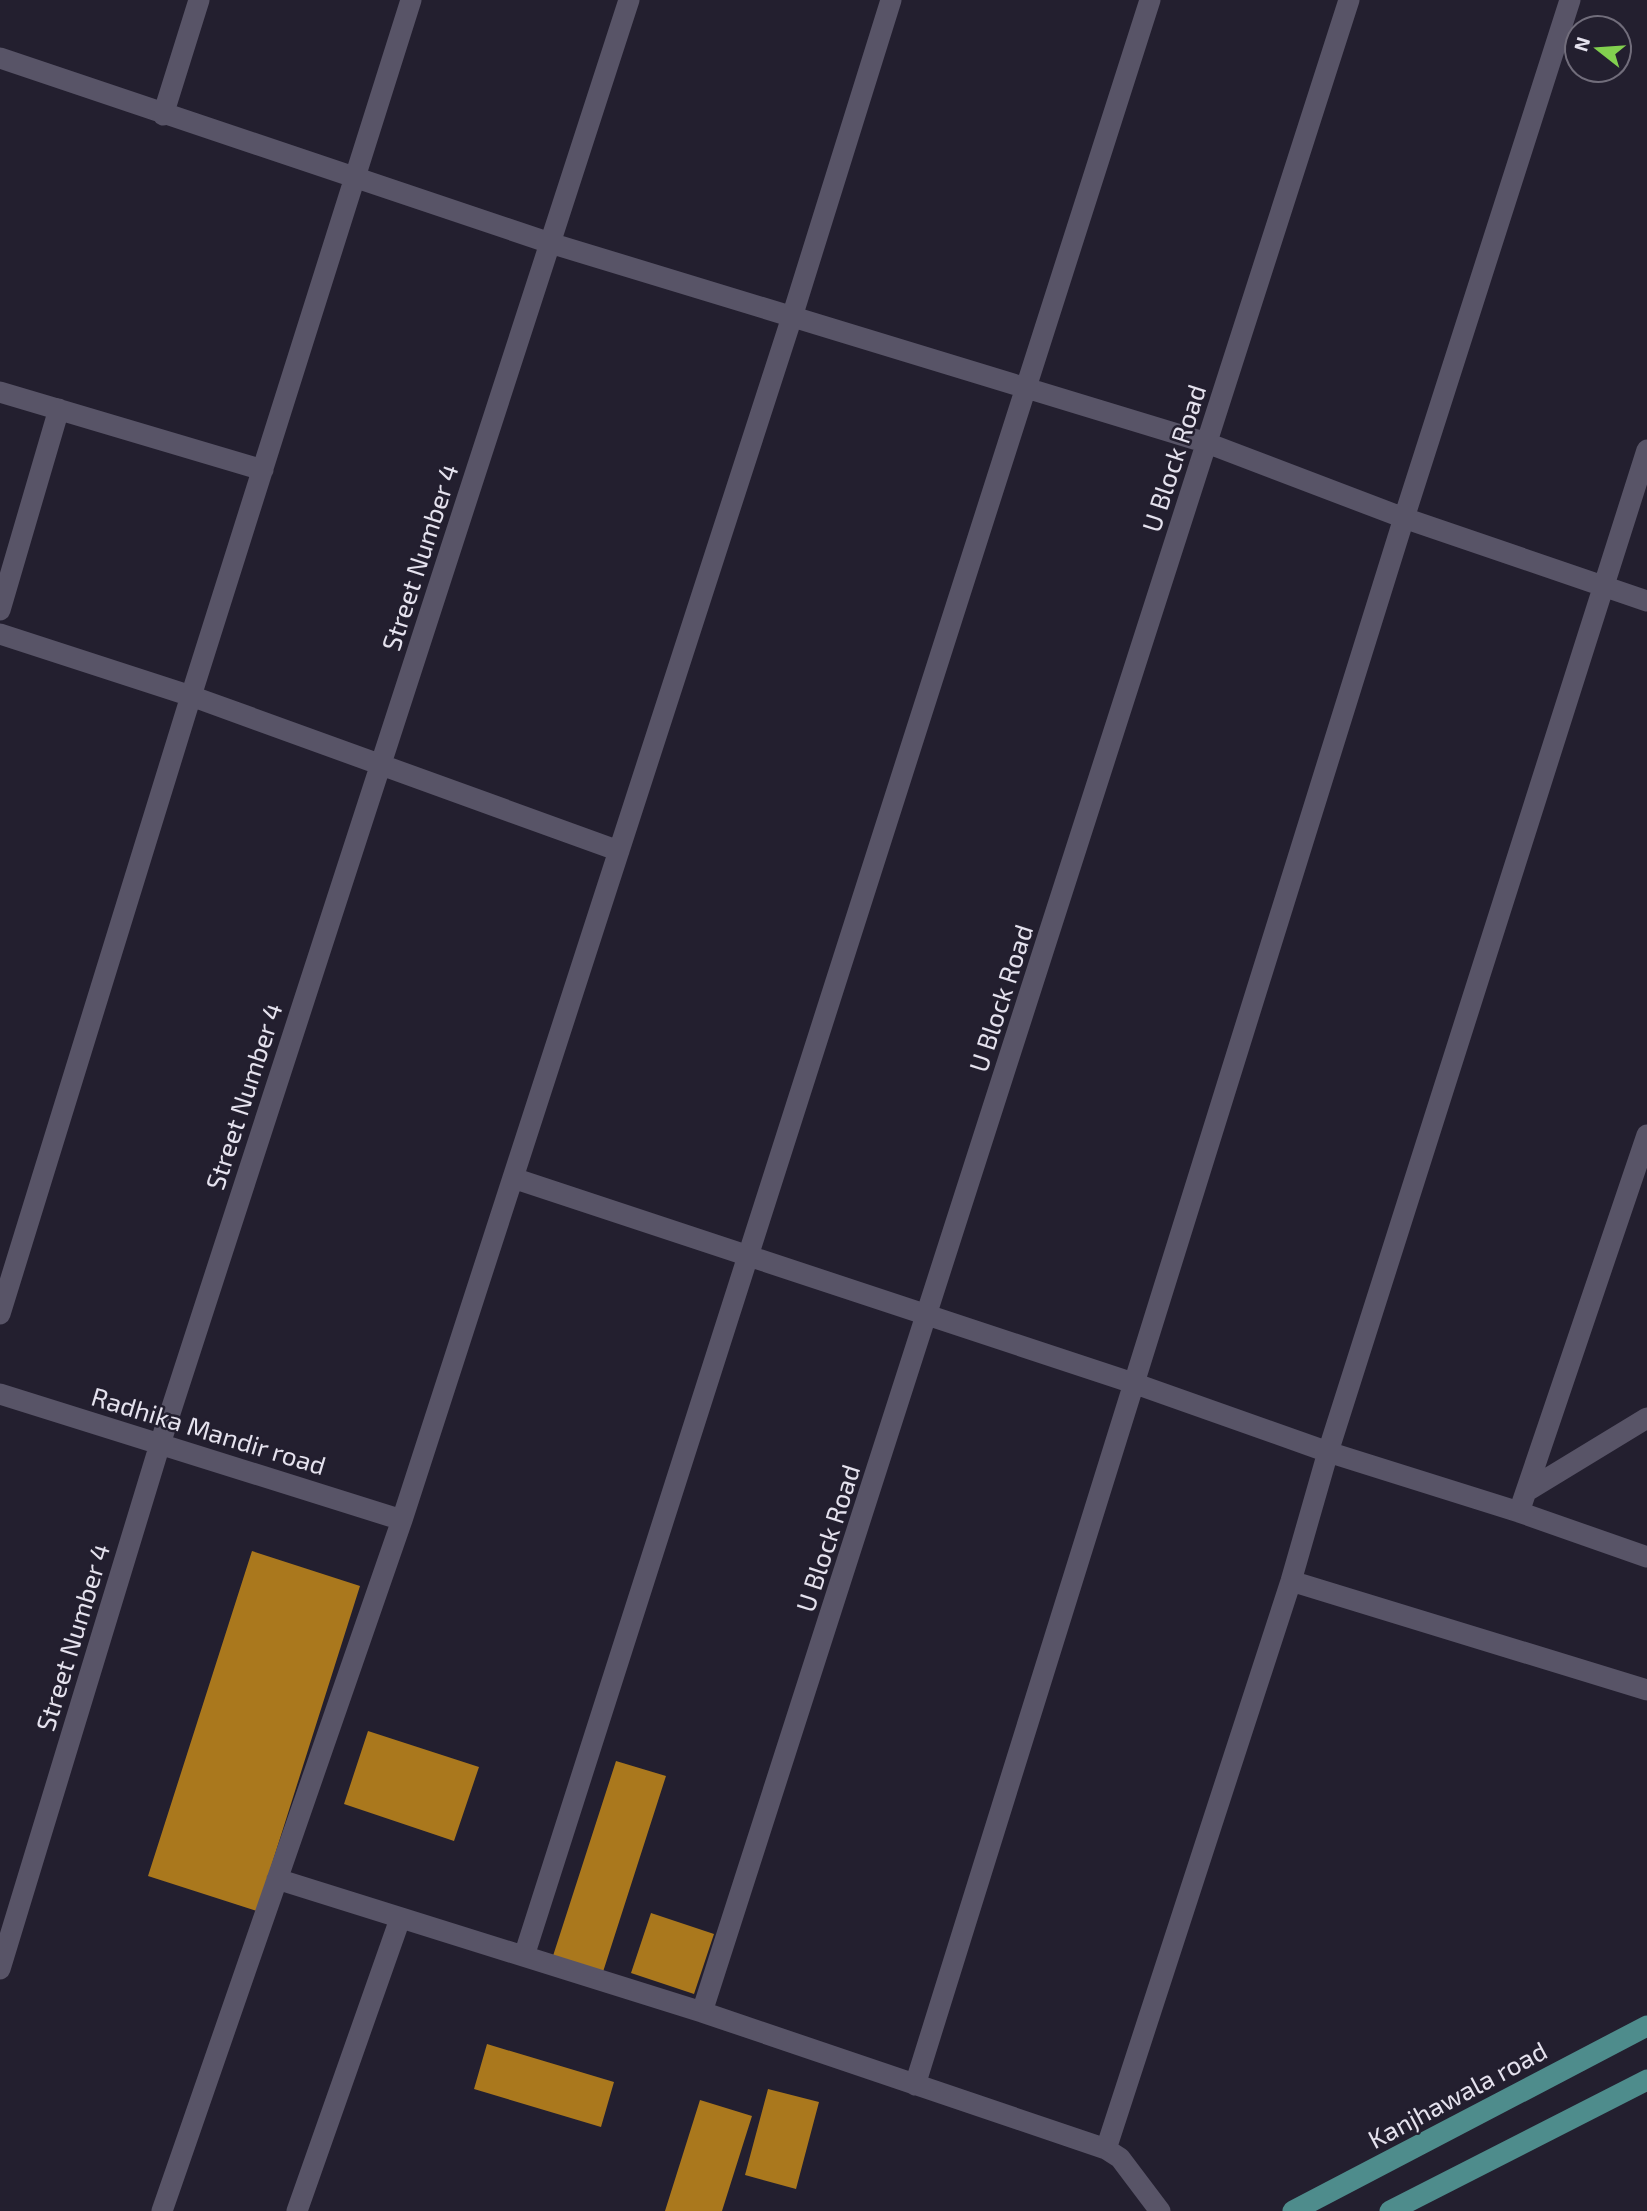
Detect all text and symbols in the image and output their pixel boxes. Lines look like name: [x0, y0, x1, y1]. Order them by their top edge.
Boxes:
north arrow: [1563, 14, 1633, 84]
text: N: [1568, 34, 1594, 54]
street label: U Block Road: [1135, 380, 1211, 536]
street label: Street Number 4: [374, 460, 464, 654]
street label: U Block Road: [962, 920, 1038, 1076]
street label: Street Number 4: [198, 999, 288, 1193]
street label: Radhika Mandir road: [88, 1380, 330, 1480]
street label: U Block Road: [789, 1460, 865, 1616]
street label: Street Number 4: [29, 1539, 115, 1735]
street label: Kanjhawala road: [1362, 2034, 1552, 2154]

